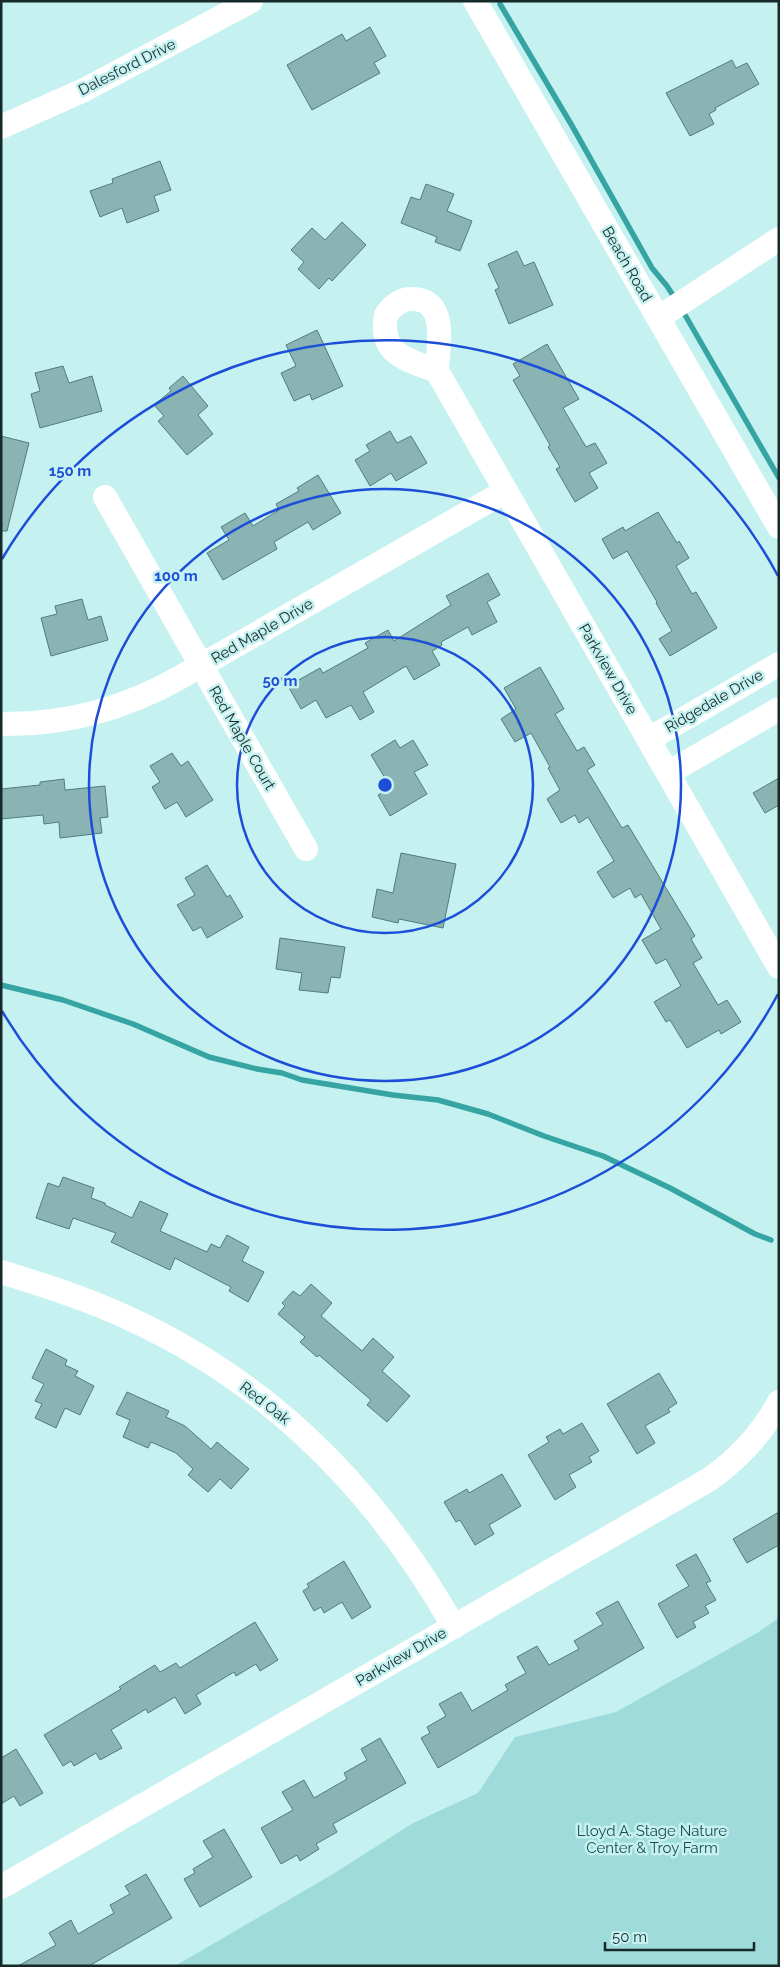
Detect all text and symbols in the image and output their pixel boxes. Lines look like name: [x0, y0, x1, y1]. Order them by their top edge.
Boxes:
street label: Dalesford Drive: [75, 35, 179, 99]
street label: Beach Road: [598, 223, 656, 305]
text: 150 m: [49, 462, 91, 480]
text: 100 m: [154, 567, 198, 585]
street label: Red Maple Drive: [208, 594, 316, 667]
street label: Parkview Drive: [575, 620, 641, 718]
street label: Ridgedale Drive: [662, 666, 766, 736]
text: 50 m: [262, 672, 298, 690]
street label: Red Maple Court: [205, 683, 279, 793]
centre of rings: [376, 776, 394, 794]
street label: Red Oak: [236, 1378, 294, 1428]
street label: Parkview Drive: [352, 1624, 450, 1690]
park label: Lloyd A. Stage Nature Center & Troy Farm: [577, 1822, 727, 1857]
scale bar: [605, 1920, 754, 1952]
text: 50 m: [612, 1928, 647, 1946]

